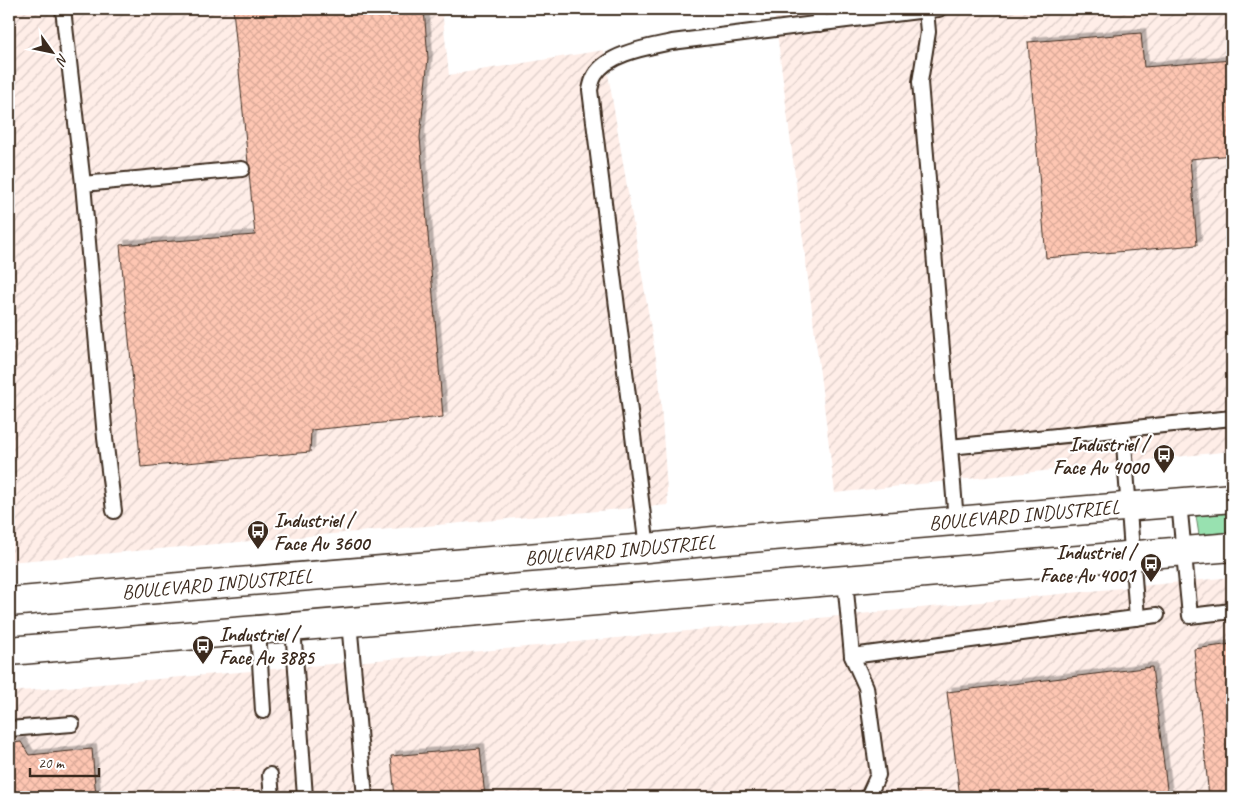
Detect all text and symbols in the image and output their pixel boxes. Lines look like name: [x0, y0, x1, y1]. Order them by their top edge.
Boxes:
north arrow: [28, 28, 78, 78]
text: N: [52, 51, 72, 69]
place label: Industriel / Face Au 4000: [1053, 432, 1152, 480]
bus stop icon: Industriel / Face Au 4000: [1152, 443, 1176, 474]
street label: BOULEVARD INDUSTRIEL: [928, 494, 1121, 536]
place label: Industriel / Face Au 3600: [274, 508, 371, 556]
bus stop icon: Industriel / Face Au 3600: [246, 519, 270, 550]
street label: BOULEVARD INDUSTRIEL: [524, 529, 717, 571]
place label: Industriel / Face Au 4001: [1040, 540, 1139, 588]
bus stop icon: Industriel / Face Au 4001: [1139, 552, 1163, 583]
street label: BOULEVARD INDUSTRIEL: [121, 563, 314, 605]
place label: Industriel / Face Au 3885: [219, 622, 316, 670]
bus stop icon: Industriel / Face Au 3885: [191, 634, 215, 665]
scale bar: [30, 746, 99, 778]
text: 20 m: [38, 754, 65, 773]

